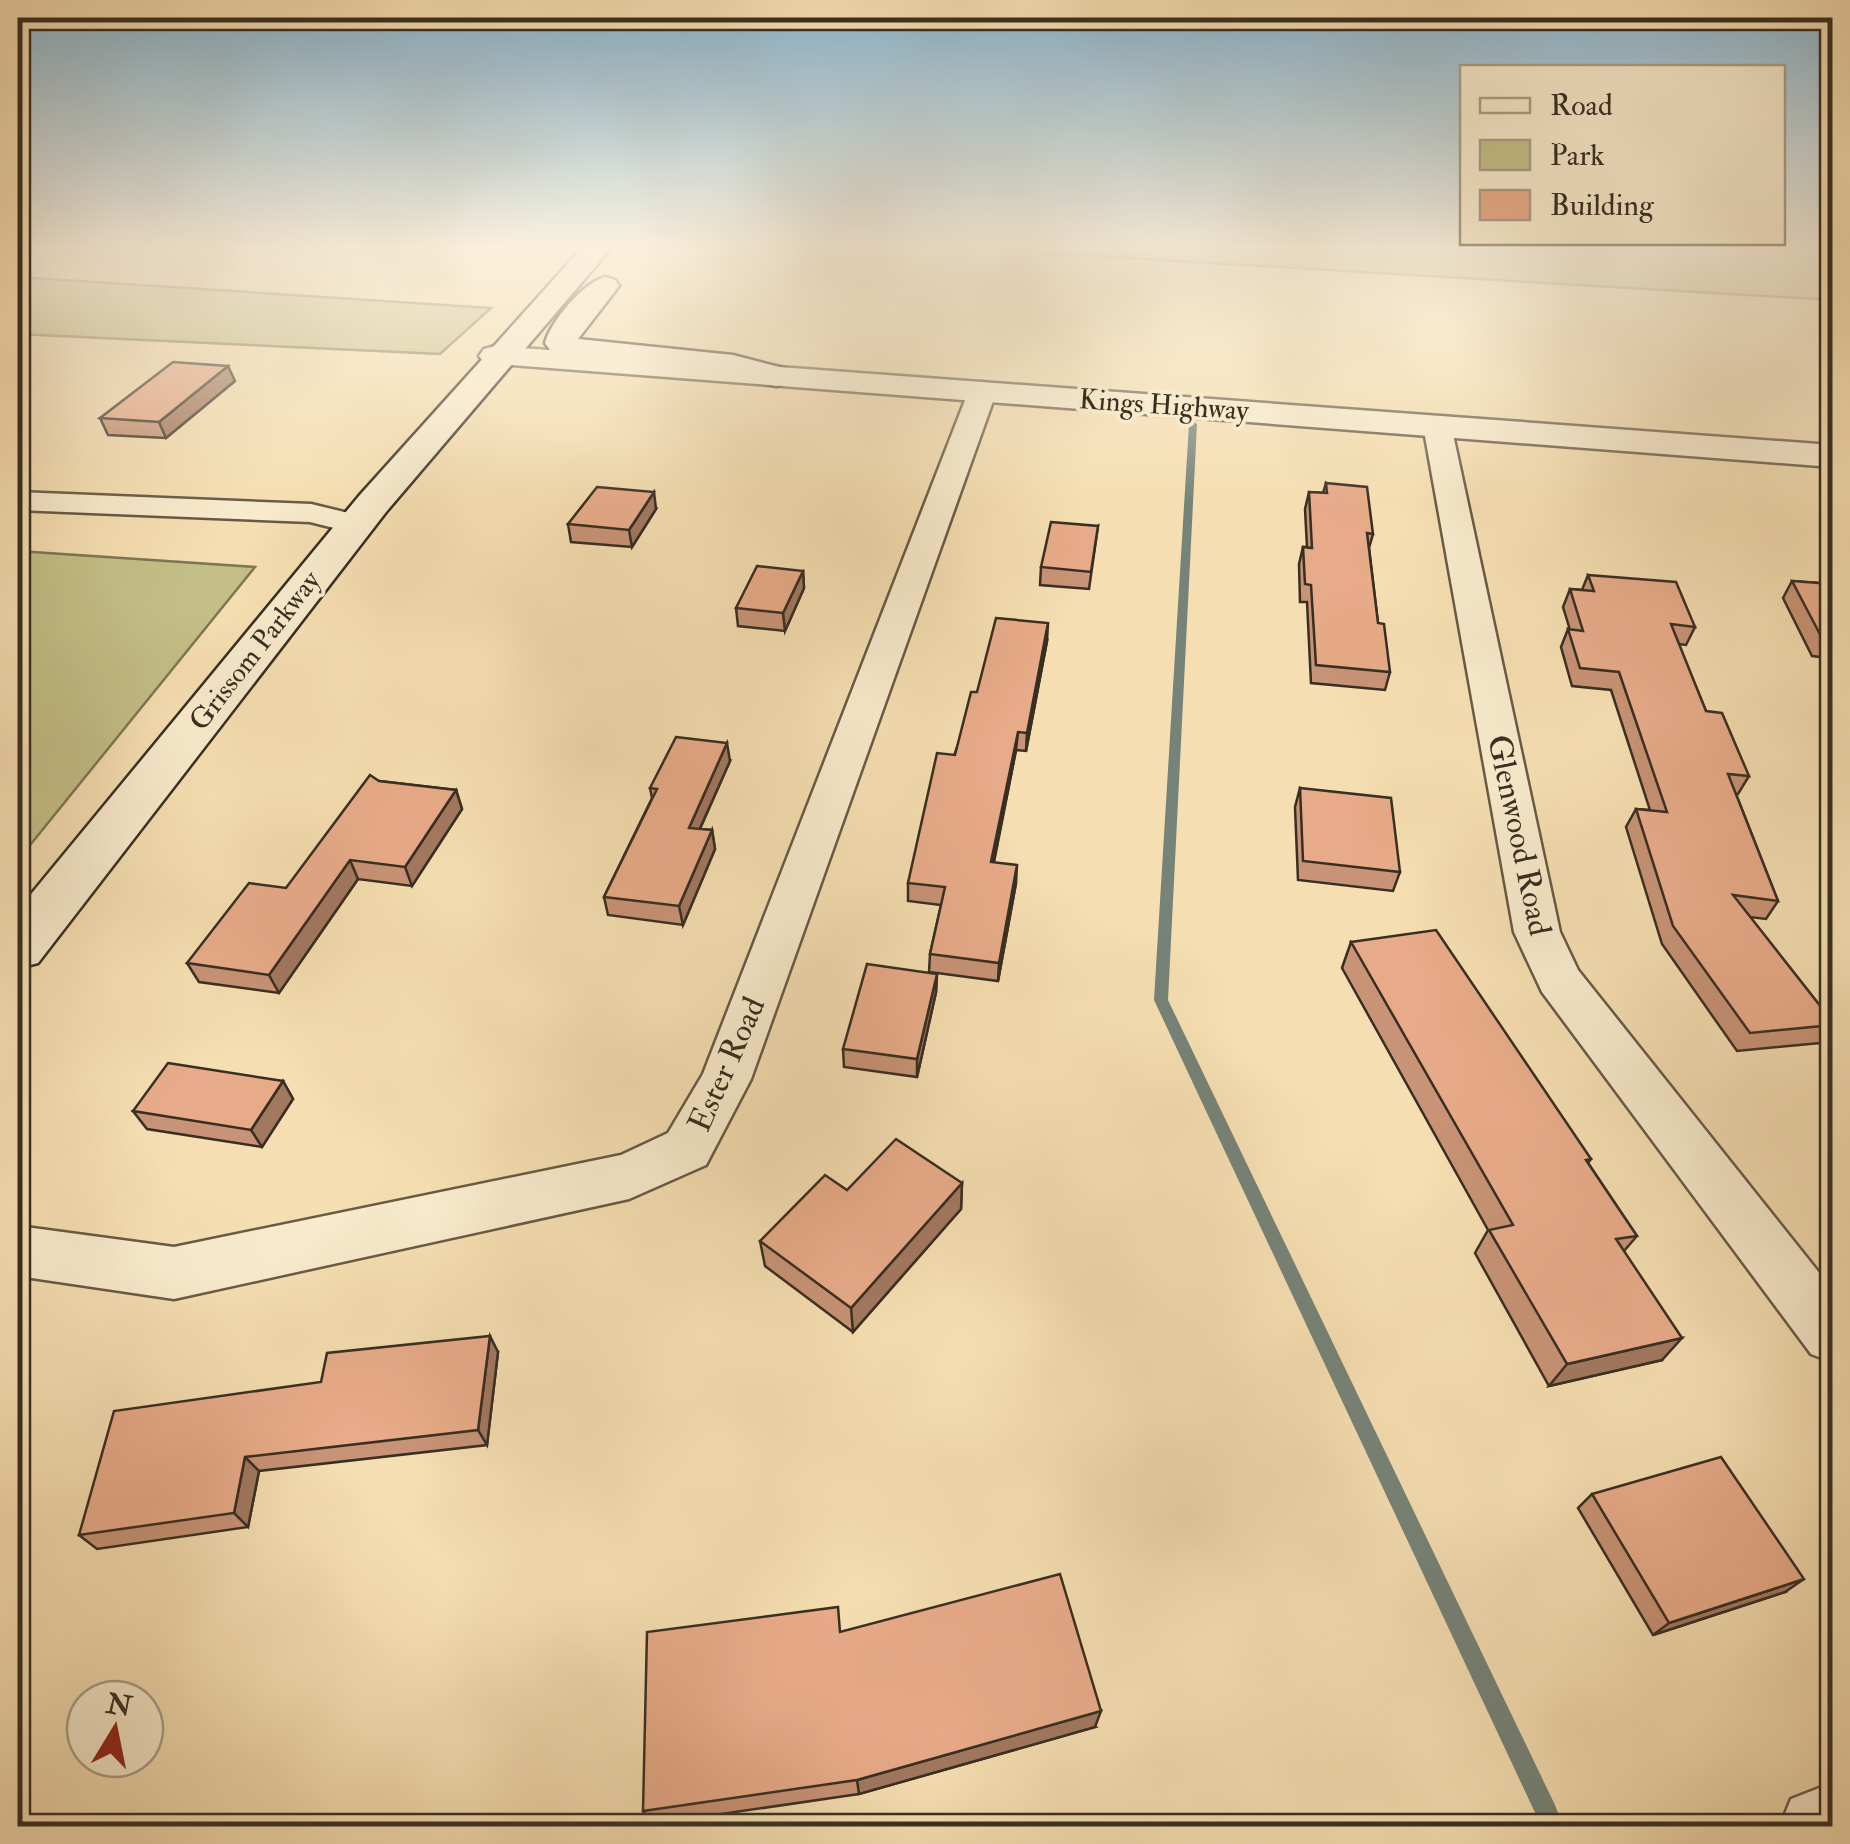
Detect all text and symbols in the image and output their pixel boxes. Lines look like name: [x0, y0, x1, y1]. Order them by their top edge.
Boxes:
legend: [1460, 65, 1785, 245]
text: Road: [1550, 87, 1613, 124]
text: Park: [1550, 137, 1605, 174]
text: Building: [1550, 187, 1655, 224]
street label: Kings Highway: [1078, 382, 1251, 429]
street label: Grissom Parkway: [182, 564, 329, 738]
street label: Glenwood Road: [1478, 731, 1560, 939]
street label: Ester Road: [679, 991, 774, 1138]
north arrow: [65, 1679, 165, 1779]
text: N: [103, 1686, 135, 1725]

